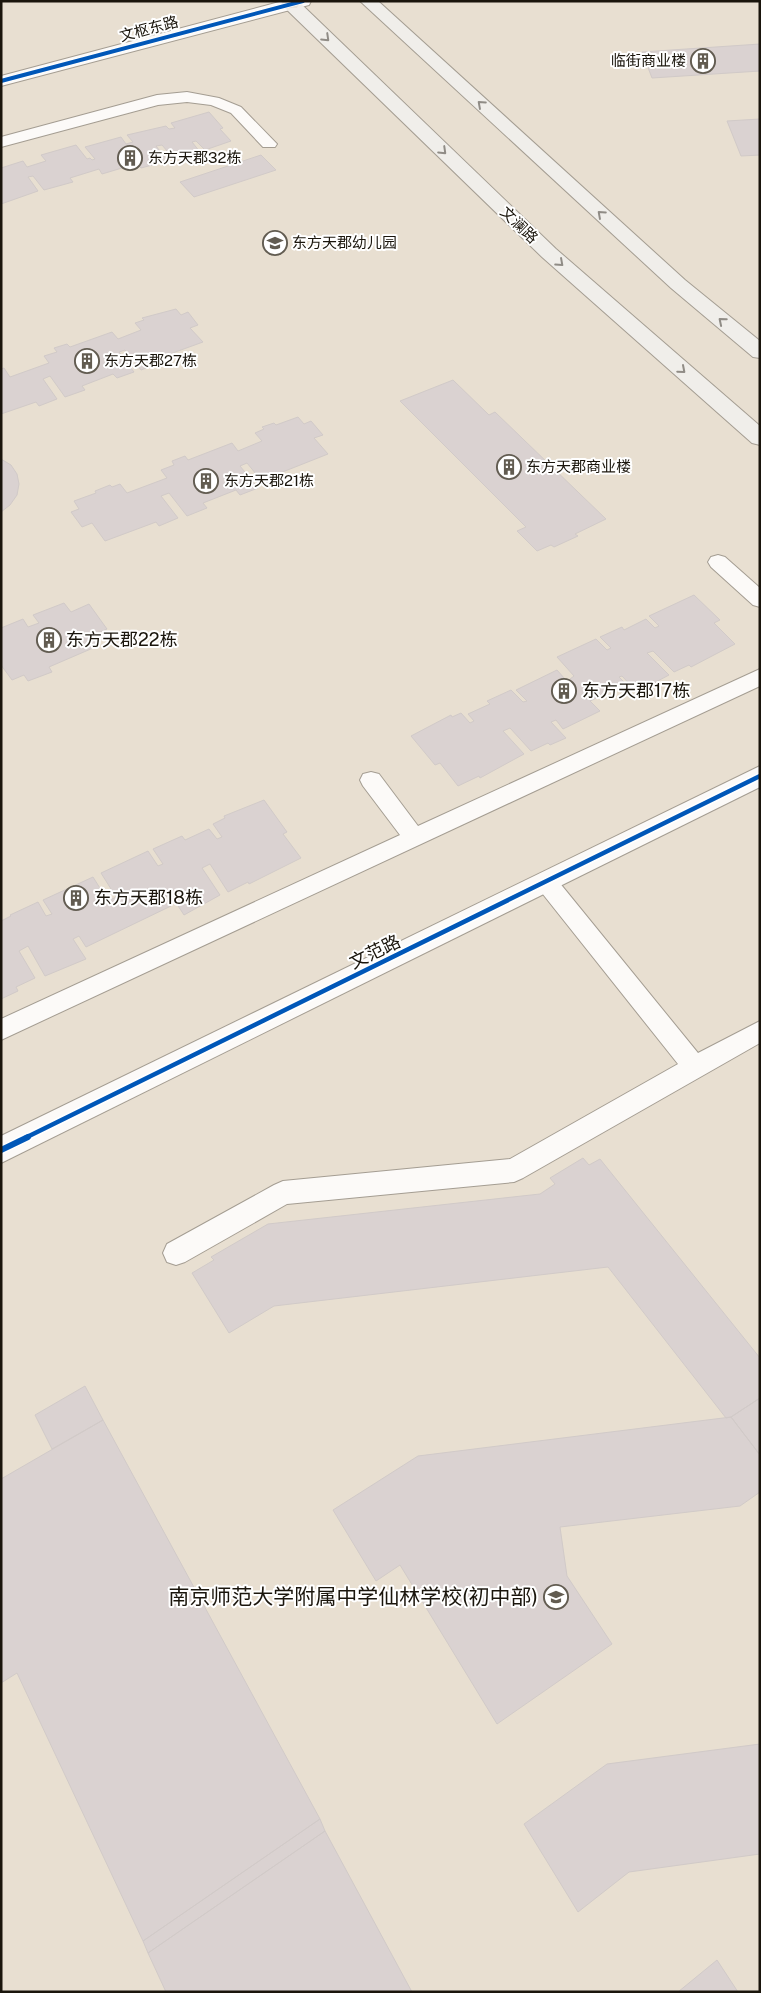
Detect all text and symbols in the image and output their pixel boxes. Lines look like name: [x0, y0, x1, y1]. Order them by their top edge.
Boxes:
street label: 文枢东路: [118, 13, 180, 44]
one-way arrow: [320, 32, 329, 41]
building icon: 临街商业楼: [690, 48, 716, 74]
place label: 临街商业楼: [611, 52, 686, 69]
one-way arrow: [477, 101, 486, 110]
building icon: 东方天郡32栋: [117, 145, 143, 171]
one-way arrow: [437, 145, 446, 154]
place label: 东方天郡32栋: [148, 149, 241, 166]
street label: 文澜路: [497, 203, 541, 246]
one-way arrow: [597, 211, 606, 220]
school or university icon: 东方天郡幼儿园: [262, 230, 288, 256]
place label: 东方天郡幼儿园: [292, 234, 397, 251]
one-way arrow: [554, 257, 563, 266]
one-way arrow: [719, 318, 728, 327]
building icon: 东方天郡27栋: [74, 348, 100, 374]
place label: 东方天郡27栋: [104, 352, 197, 369]
one-way arrow: [676, 365, 685, 373]
building icon: 东方天郡商业楼: [496, 454, 522, 480]
place label: 东方天郡商业楼: [526, 458, 631, 475]
building icon: 东方天郡21栋: [193, 468, 219, 494]
place label: 东方天郡21栋: [224, 472, 314, 489]
building icon: 东方天郡22栋: [36, 627, 62, 653]
place label: 东方天郡22栋: [66, 629, 177, 650]
building icon: 东方天郡17栋: [551, 678, 577, 704]
place label: 东方天郡17栋: [582, 680, 690, 701]
building icon: 东方天郡18栋: [63, 885, 89, 911]
place label: 东方天郡18栋: [94, 887, 203, 908]
street label: 文范路: [346, 930, 404, 973]
place label: 南京师范大学附属中学仙林学校(初中部): [168, 1584, 538, 1609]
school or university icon: 南京师范大学附属中学仙林学校(初中部): [543, 1584, 569, 1610]

